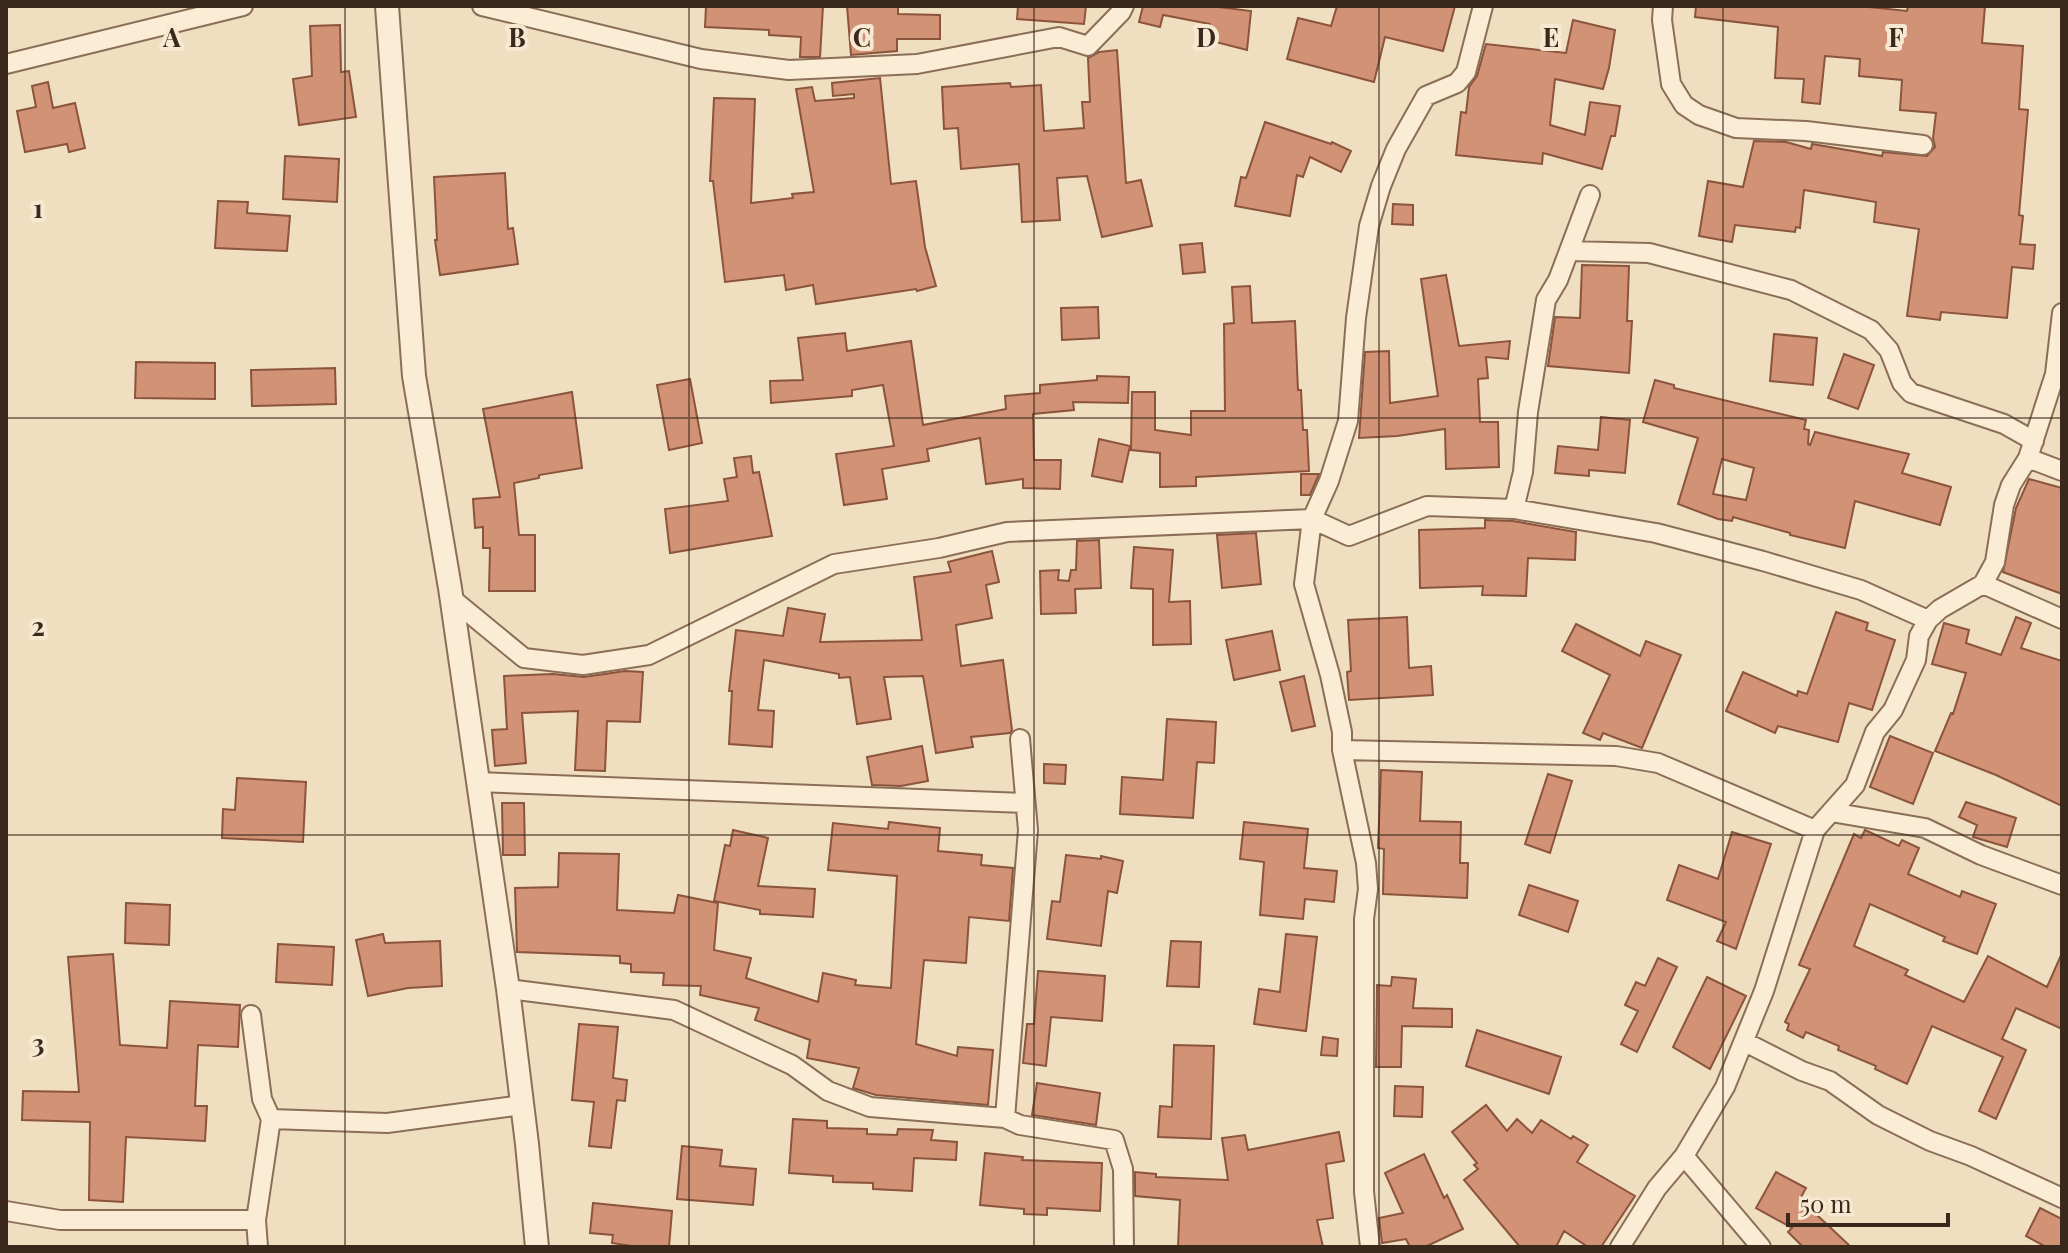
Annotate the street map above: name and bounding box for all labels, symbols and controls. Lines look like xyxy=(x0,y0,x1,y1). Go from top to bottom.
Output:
text: A xyxy=(162,19,181,54)
text: B xyxy=(508,19,526,54)
text: C xyxy=(853,19,871,54)
text: D xyxy=(1196,19,1216,54)
text: E xyxy=(1543,19,1559,54)
text: F xyxy=(1888,19,1904,54)
text: 1 xyxy=(33,190,43,225)
text: 2 xyxy=(31,608,45,643)
text: 3 xyxy=(32,1025,44,1060)
scale bar xyxy=(1788,1177,1948,1227)
text: 50 m xyxy=(1800,1187,1852,1219)

